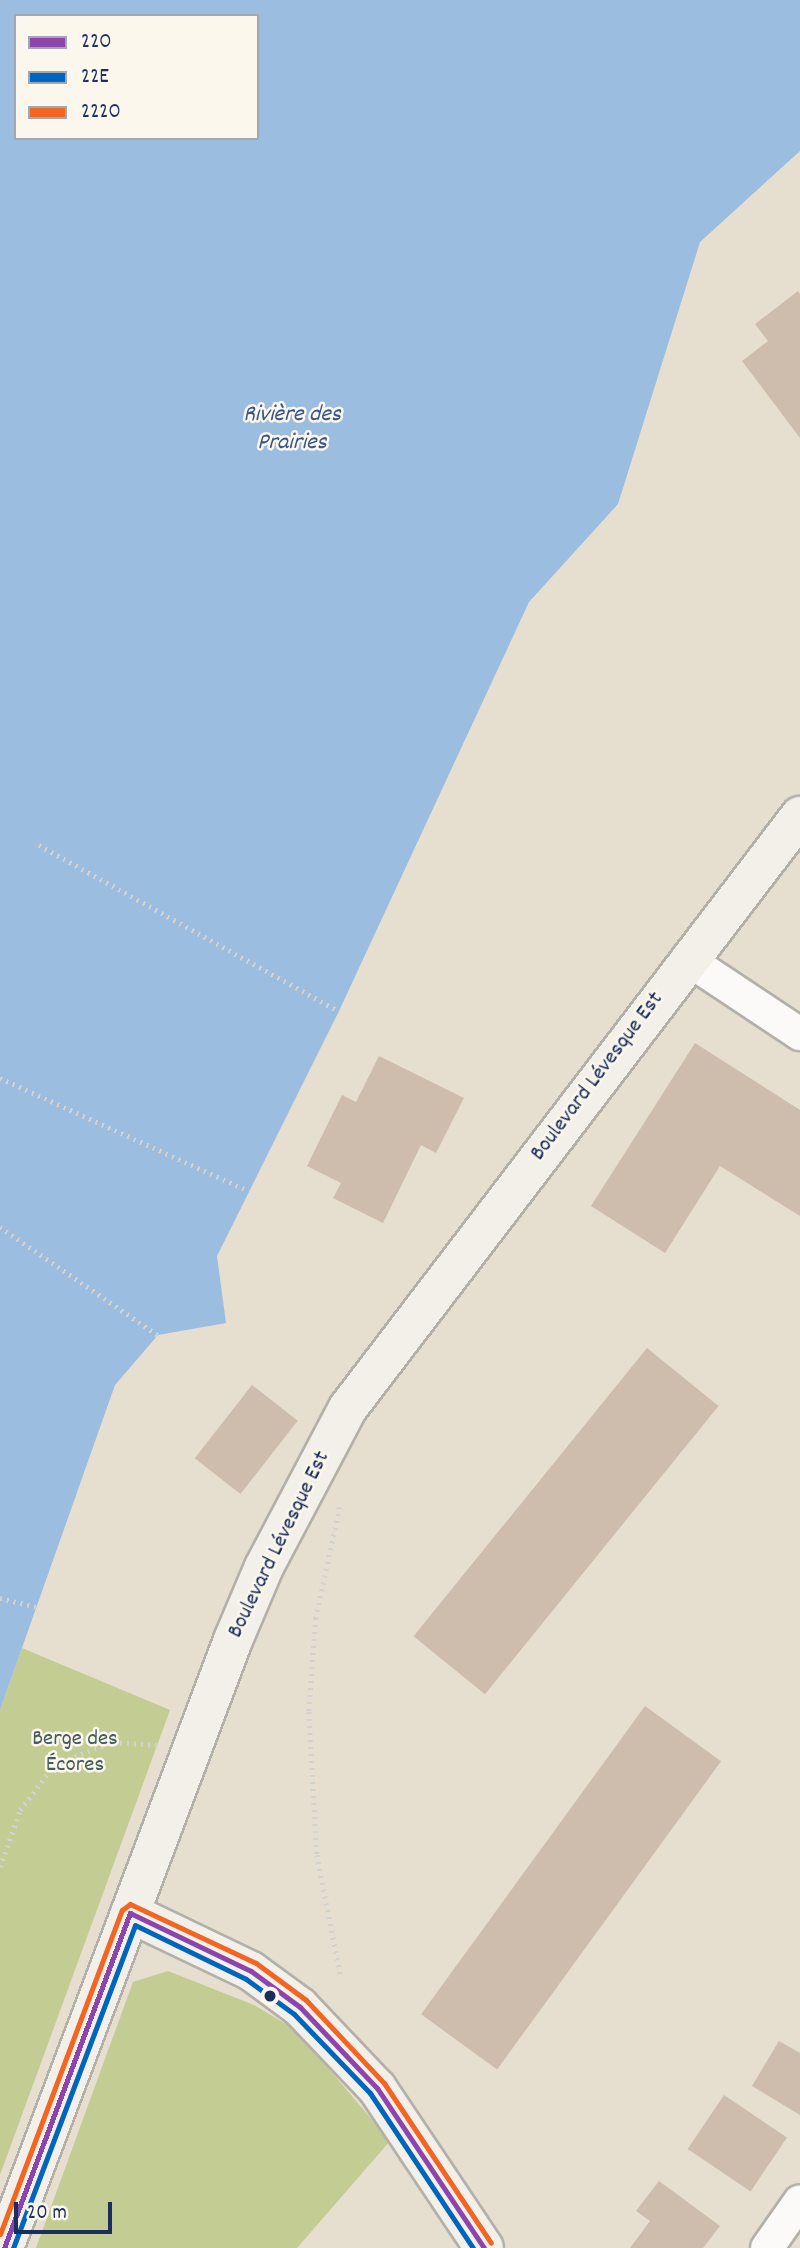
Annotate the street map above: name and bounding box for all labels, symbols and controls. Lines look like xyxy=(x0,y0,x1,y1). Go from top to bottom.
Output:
legend xyxy=(14,14,259,140)
text: 22O xyxy=(81,28,111,58)
text: 22E xyxy=(81,63,109,93)
text: 222O xyxy=(81,98,121,128)
water label: Rivière des Prairies xyxy=(243,402,341,458)
street label: Boulevard Lévesque Est xyxy=(525,987,671,1167)
street label: Boulevard Lévesque Est xyxy=(223,1447,337,1643)
park label: Berge des Écores xyxy=(32,1726,118,1780)
unlabelled marker xyxy=(263,1989,277,2003)
scale bar xyxy=(18,2188,116,2232)
text: 20 m xyxy=(27,2199,67,2229)

